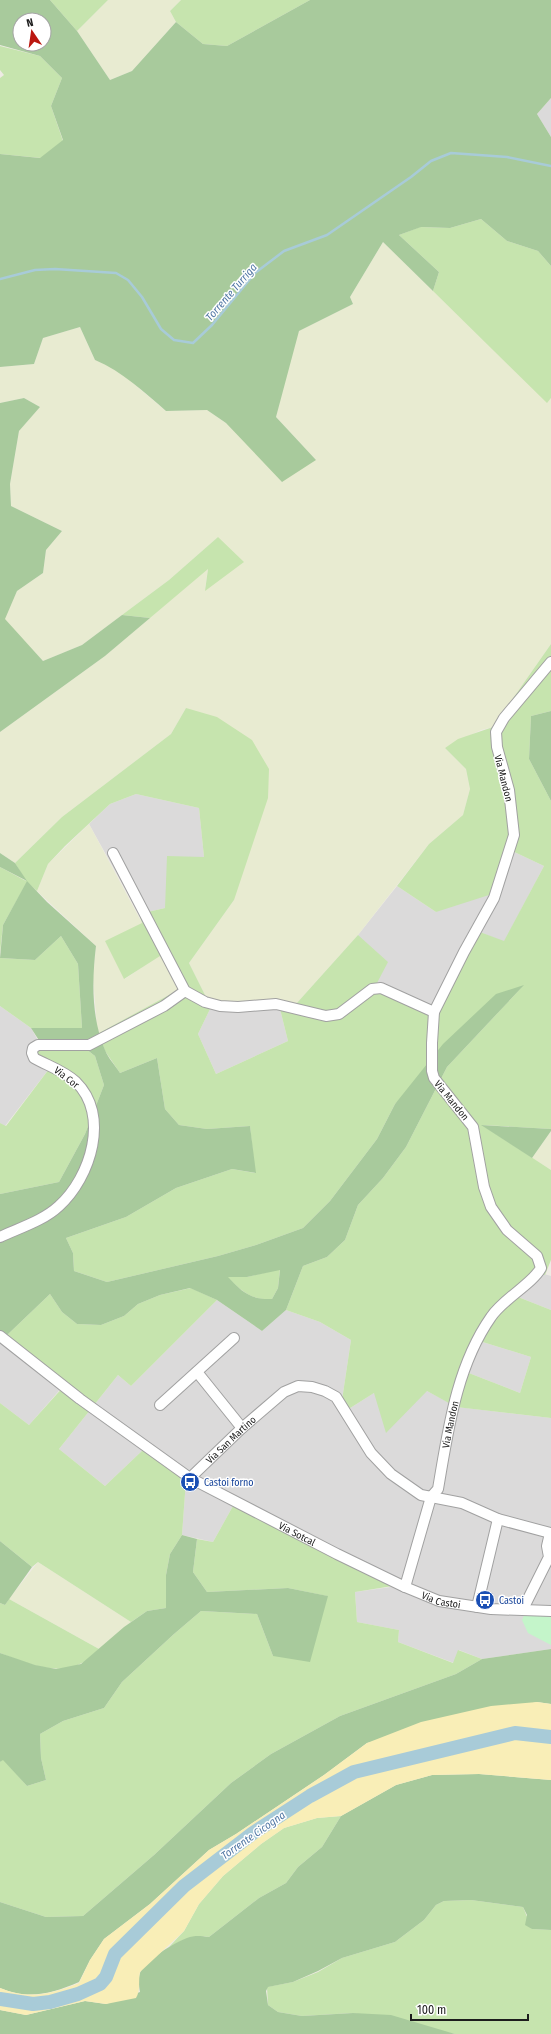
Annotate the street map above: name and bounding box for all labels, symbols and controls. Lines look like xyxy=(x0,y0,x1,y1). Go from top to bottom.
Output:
north arrow xyxy=(12,12,52,52)
text: N xyxy=(25,16,35,30)
water label: Torrente Turriga xyxy=(203,261,260,324)
street label: Via Mandon xyxy=(491,753,515,803)
street label: Via Cor xyxy=(51,1064,82,1092)
street label: Via Mandon xyxy=(431,1078,471,1123)
street label: Via Mandon xyxy=(440,1400,462,1449)
street label: Via San Martino xyxy=(204,1414,259,1467)
bus stop icon: Castoi forno xyxy=(179,1471,201,1493)
place label: Castoi forno xyxy=(204,1477,254,1489)
street label: Via Sotcal xyxy=(276,1520,318,1549)
bus stop icon: Castoi xyxy=(474,1589,496,1611)
street label: Via Castoi xyxy=(420,1590,461,1611)
place label: Castoi xyxy=(499,1595,524,1607)
water label: Torrente Cicogna xyxy=(219,1808,288,1862)
scale bar xyxy=(411,1996,528,2022)
text: 100 m xyxy=(417,2003,446,2017)

